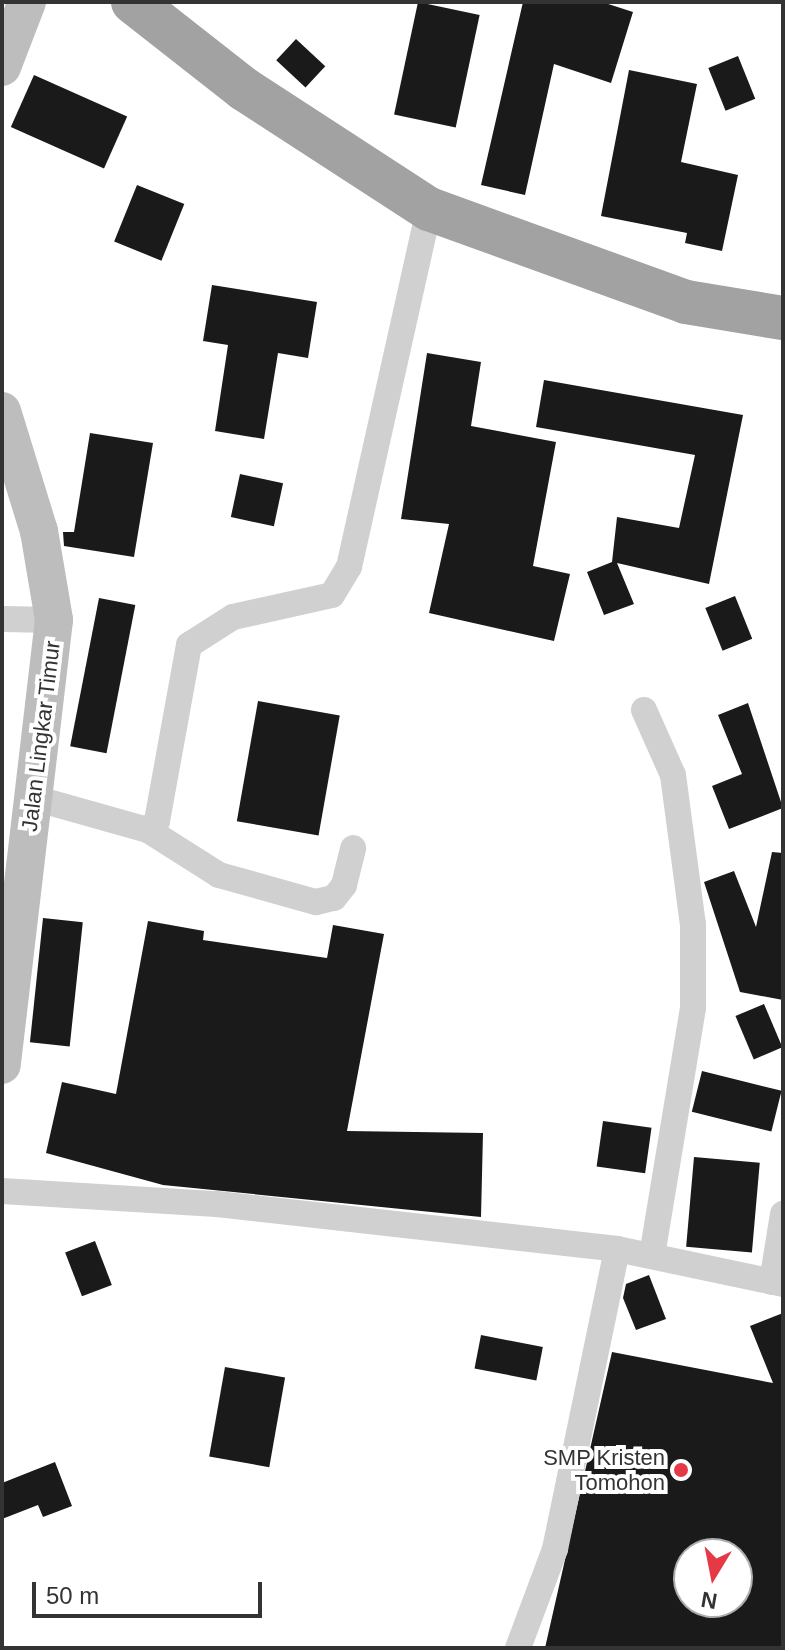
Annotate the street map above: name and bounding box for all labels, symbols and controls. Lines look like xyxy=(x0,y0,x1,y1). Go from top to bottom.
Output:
street label: Jalan Lingkar Timur xyxy=(16,639,66,833)
place label: SMP Kristen Tomohon xyxy=(543,1444,665,1496)
marker: SMP Kristen Tomohon xyxy=(672,1461,690,1479)
north arrow xyxy=(673,1538,753,1618)
scale bar xyxy=(36,1566,266,1616)
text: 50 m xyxy=(46,1582,99,1609)
text: N xyxy=(699,1586,719,1614)

